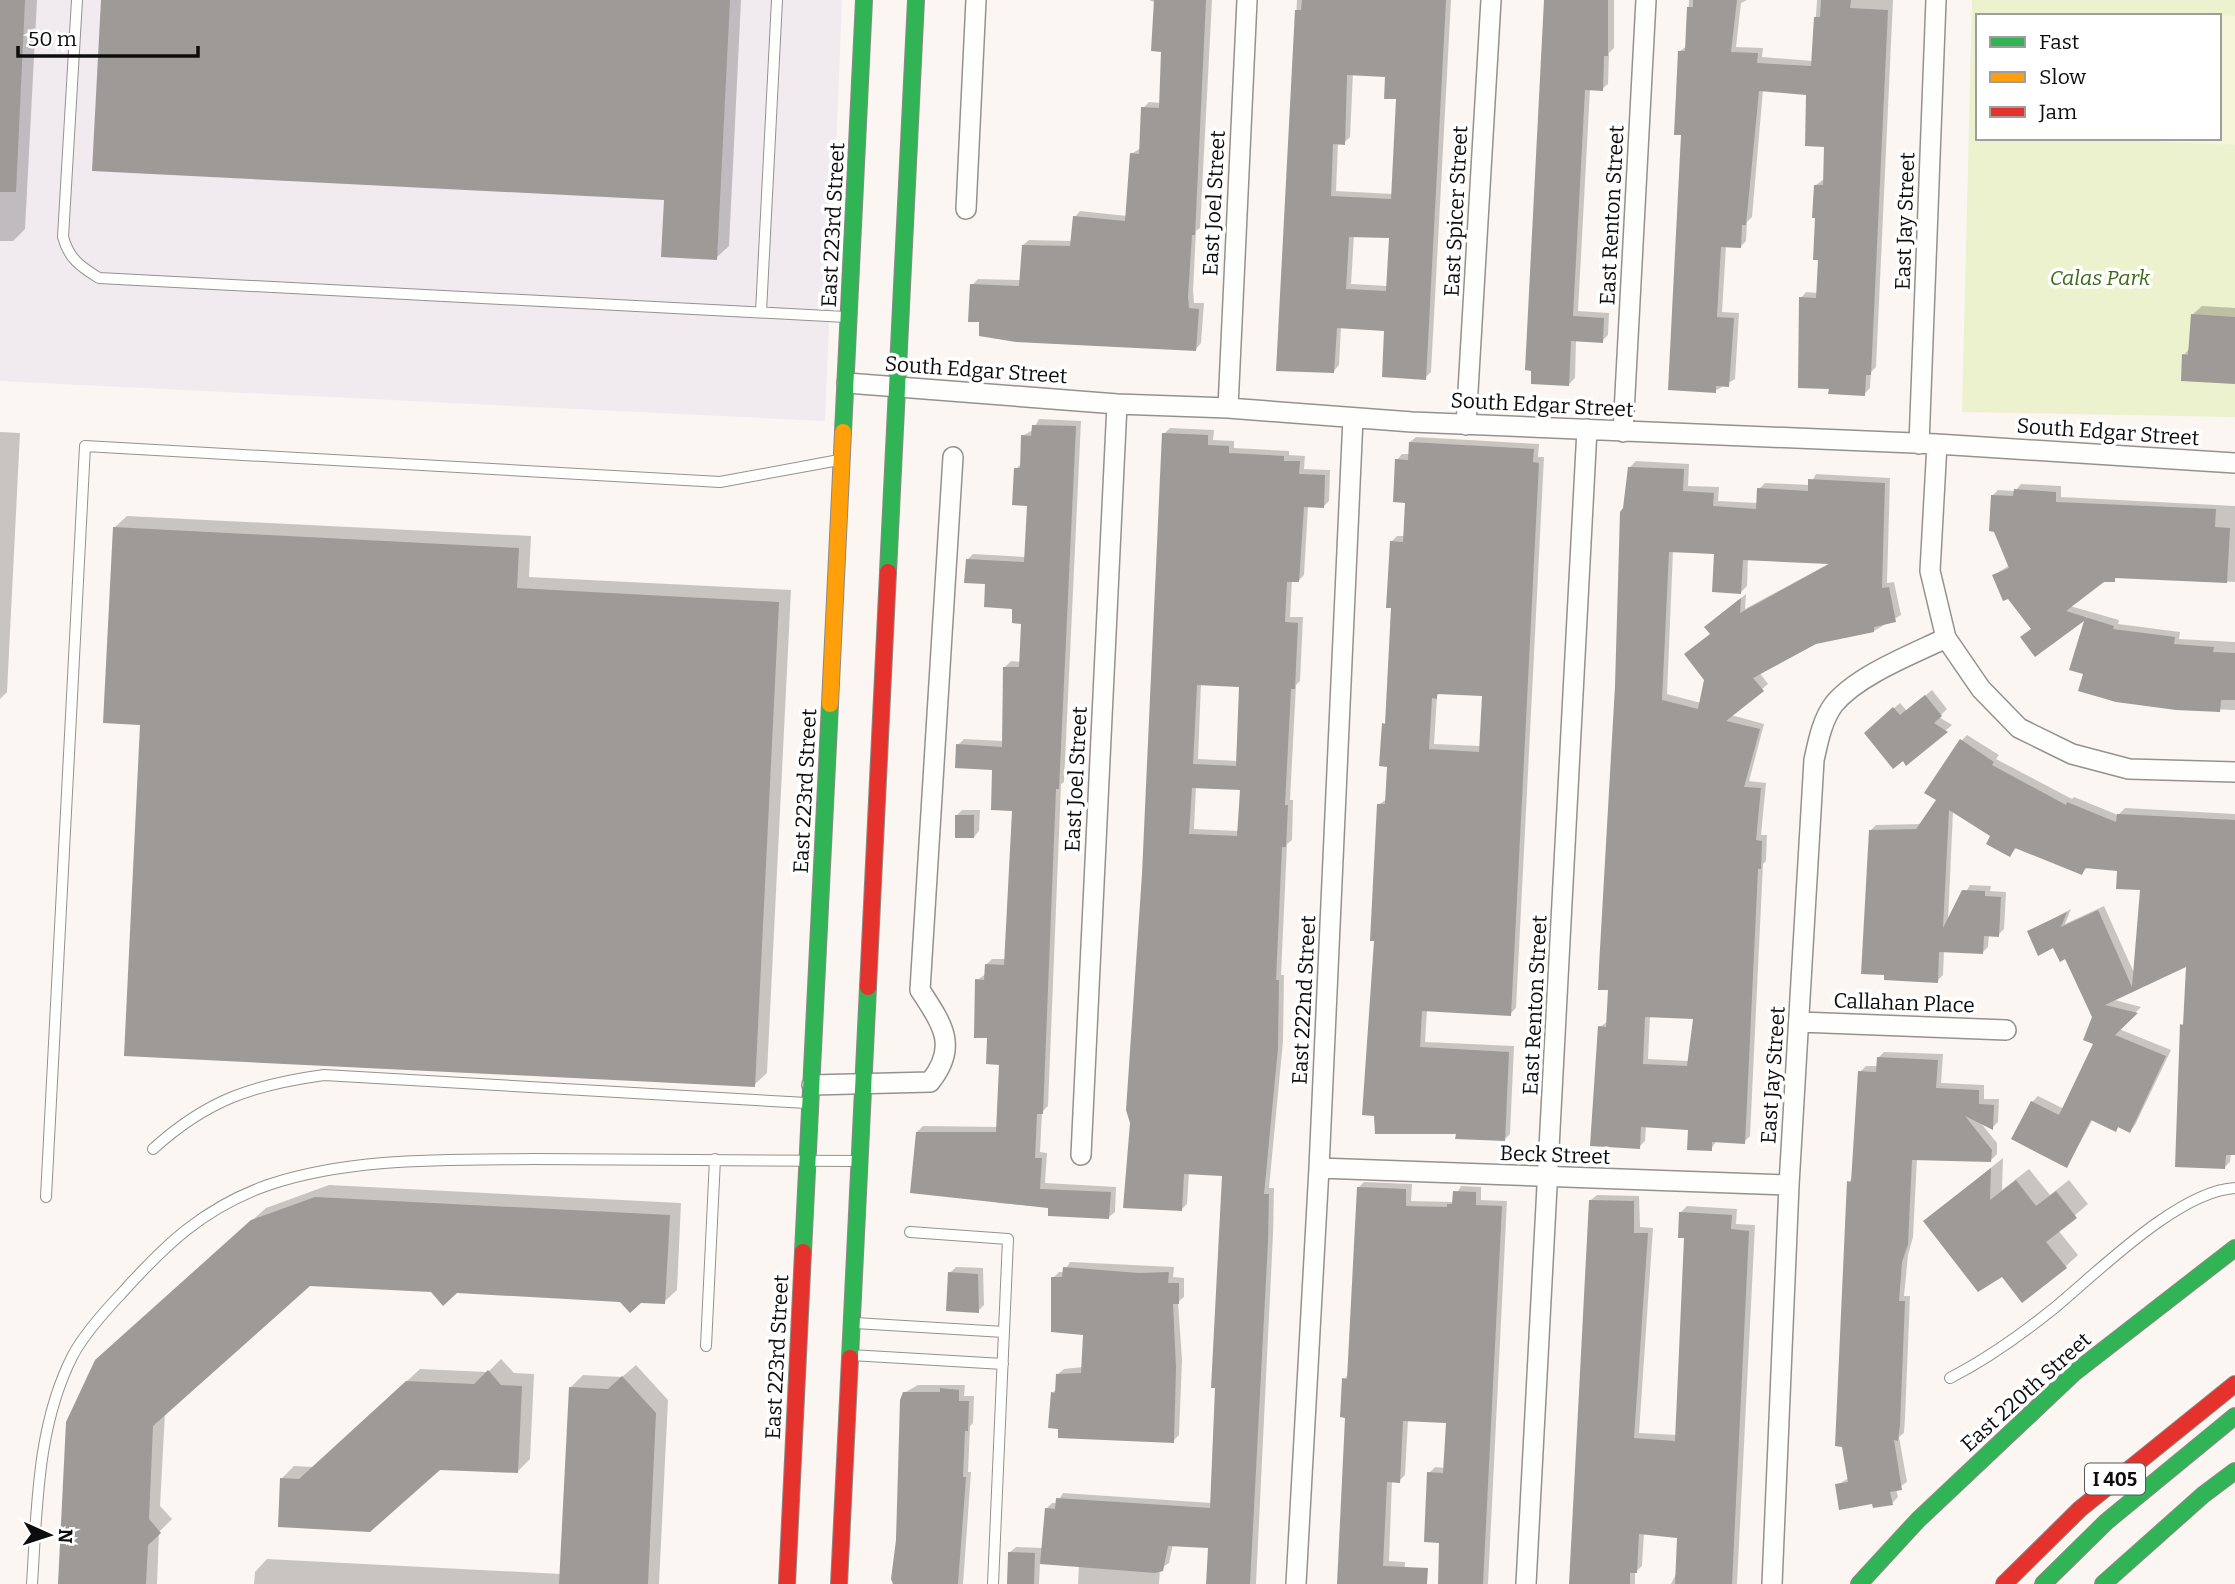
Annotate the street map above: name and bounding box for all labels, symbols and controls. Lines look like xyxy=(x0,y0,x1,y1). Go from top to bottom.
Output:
scale bar xyxy=(18,14,198,58)
legend xyxy=(1976,14,2221,140)
text: 50 m xyxy=(28,26,77,52)
text: Fast xyxy=(2039,29,2080,55)
text: Slow xyxy=(2039,64,2086,90)
text: Jam xyxy=(2038,99,2077,125)
street label: East Spicer Street xyxy=(1439,124,1473,297)
street label: East Renton Street xyxy=(1594,124,1630,306)
street label: East Joel Street xyxy=(1197,129,1231,276)
street label: East 223rd Street xyxy=(816,141,850,308)
street label: East Jay Street xyxy=(1890,151,1920,290)
park label: Calas Park xyxy=(2050,265,2151,291)
street label: South Edgar Street xyxy=(884,351,1069,389)
street label: South Edgar Street xyxy=(1450,387,1634,423)
street label: South Edgar Street xyxy=(2016,413,2201,451)
street label: East Joel Street xyxy=(1059,705,1093,852)
street label: East 223rd Street xyxy=(788,707,822,874)
street label: East 222nd Street xyxy=(1287,914,1321,1085)
street label: East Renton Street xyxy=(1517,914,1553,1096)
street label: Callahan Place xyxy=(1833,988,1975,1018)
street label: East Jay Street xyxy=(1755,1005,1791,1145)
street label: Beck Street xyxy=(1499,1140,1611,1170)
street label: East 223rd Street xyxy=(760,1273,794,1440)
street label: East 220th Street xyxy=(1956,1326,2097,1457)
road number: I 405 xyxy=(2085,1464,2145,1494)
north arrow xyxy=(14,1500,84,1570)
text: N xyxy=(54,1528,77,1544)

